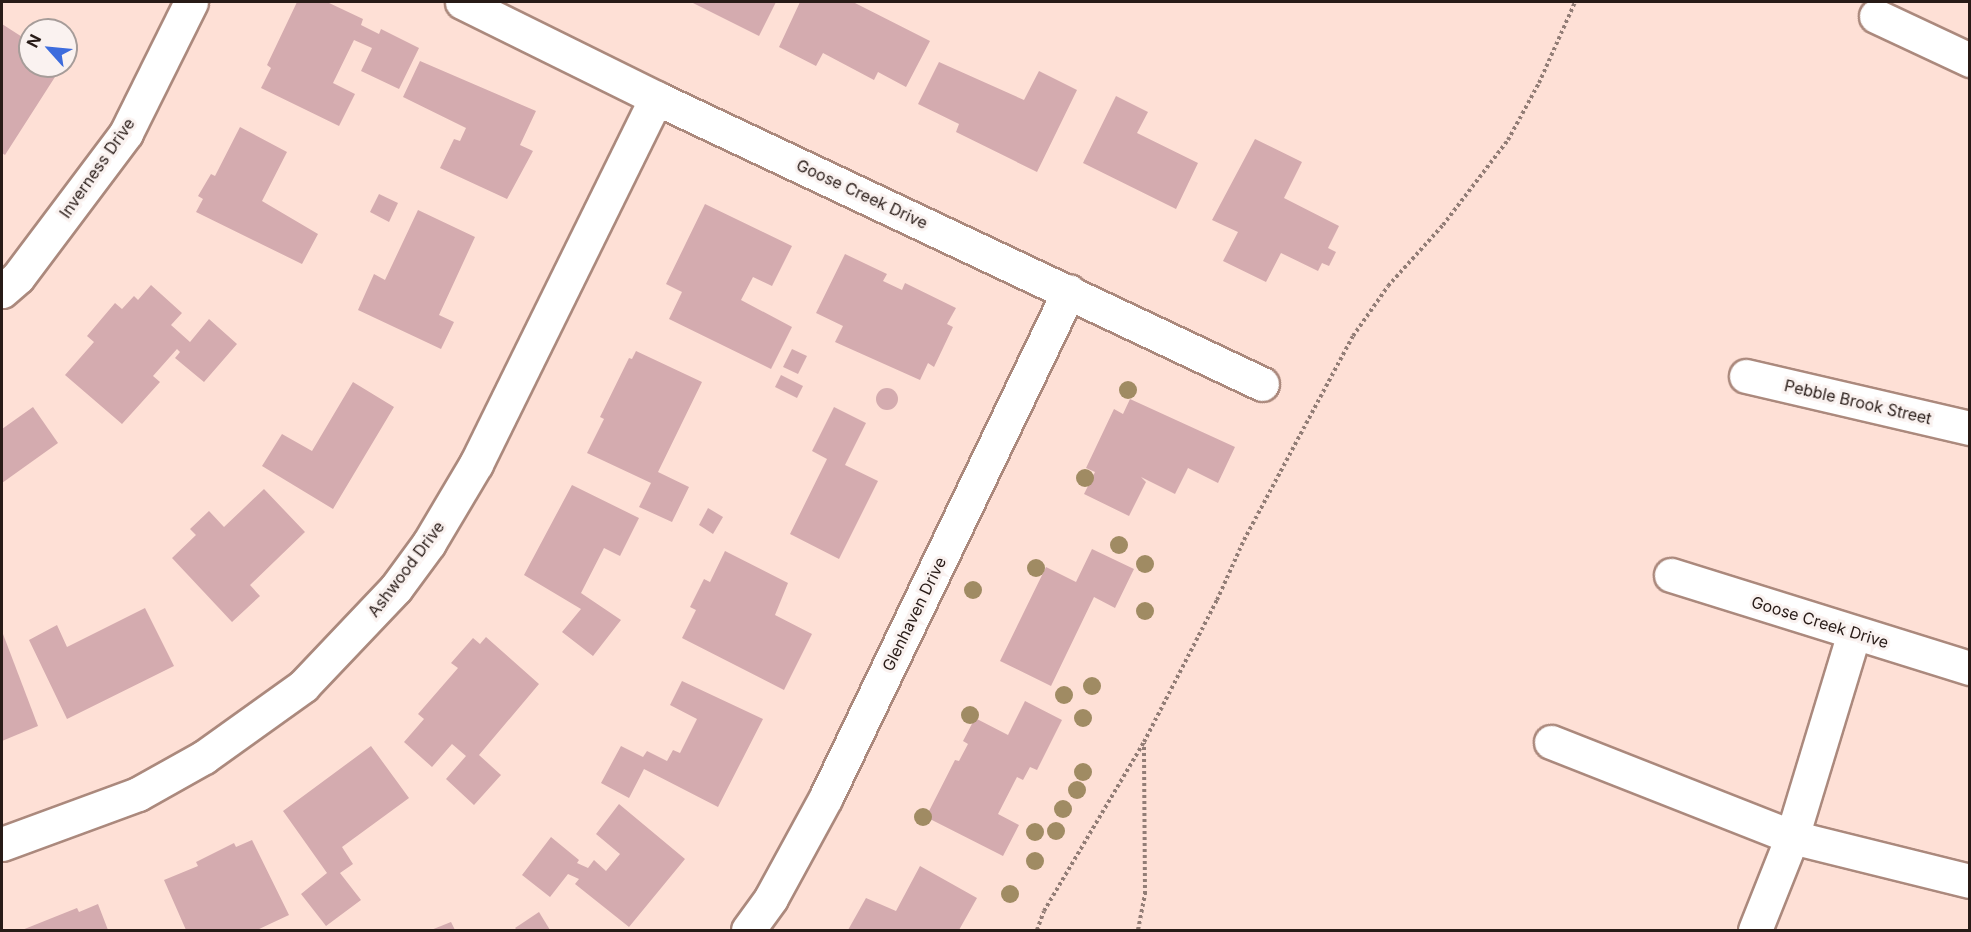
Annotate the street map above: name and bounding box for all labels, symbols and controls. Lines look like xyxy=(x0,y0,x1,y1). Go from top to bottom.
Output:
north arrow xyxy=(18,18,78,78)
text: N xyxy=(22,31,45,51)
street label: Inverness Drive xyxy=(55,114,139,222)
street label: Goose Creek Drive xyxy=(793,155,931,233)
street label: Pebble Brook Street xyxy=(1782,376,1934,428)
street label: Ashwood Drive xyxy=(364,517,448,621)
street label: Glenhaven Drive xyxy=(878,554,950,674)
street label: Goose Creek Drive xyxy=(1749,592,1891,652)

